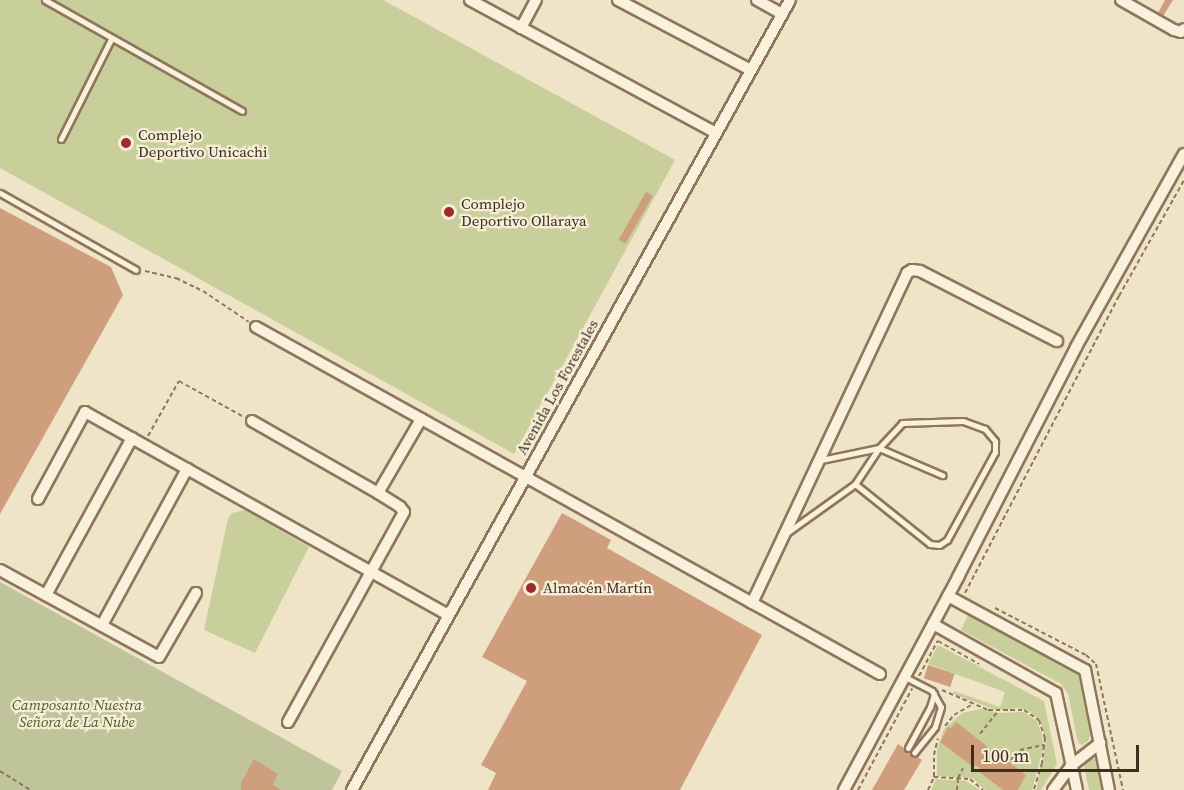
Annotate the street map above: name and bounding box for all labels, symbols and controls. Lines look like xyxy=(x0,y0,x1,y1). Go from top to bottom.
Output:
place label: Complejo Deportivo Unicachi xyxy=(138,125,267,160)
marker: Complejo Deportivo Unicachi xyxy=(119,136,133,150)
place label: Complejo Deportivo Ollaraya xyxy=(461,194,587,229)
marker: Complejo Deportivo Ollaraya xyxy=(442,205,456,219)
street label: Avenida Los Forestales xyxy=(512,316,602,458)
place label: Almacén Martín xyxy=(543,579,652,597)
marker: Almacén Martín xyxy=(524,581,538,595)
park label: Camposanto Nuestra Señora de La Nube xyxy=(12,695,142,730)
scale bar xyxy=(974,733,1142,771)
text: 100 m xyxy=(982,743,1029,768)

